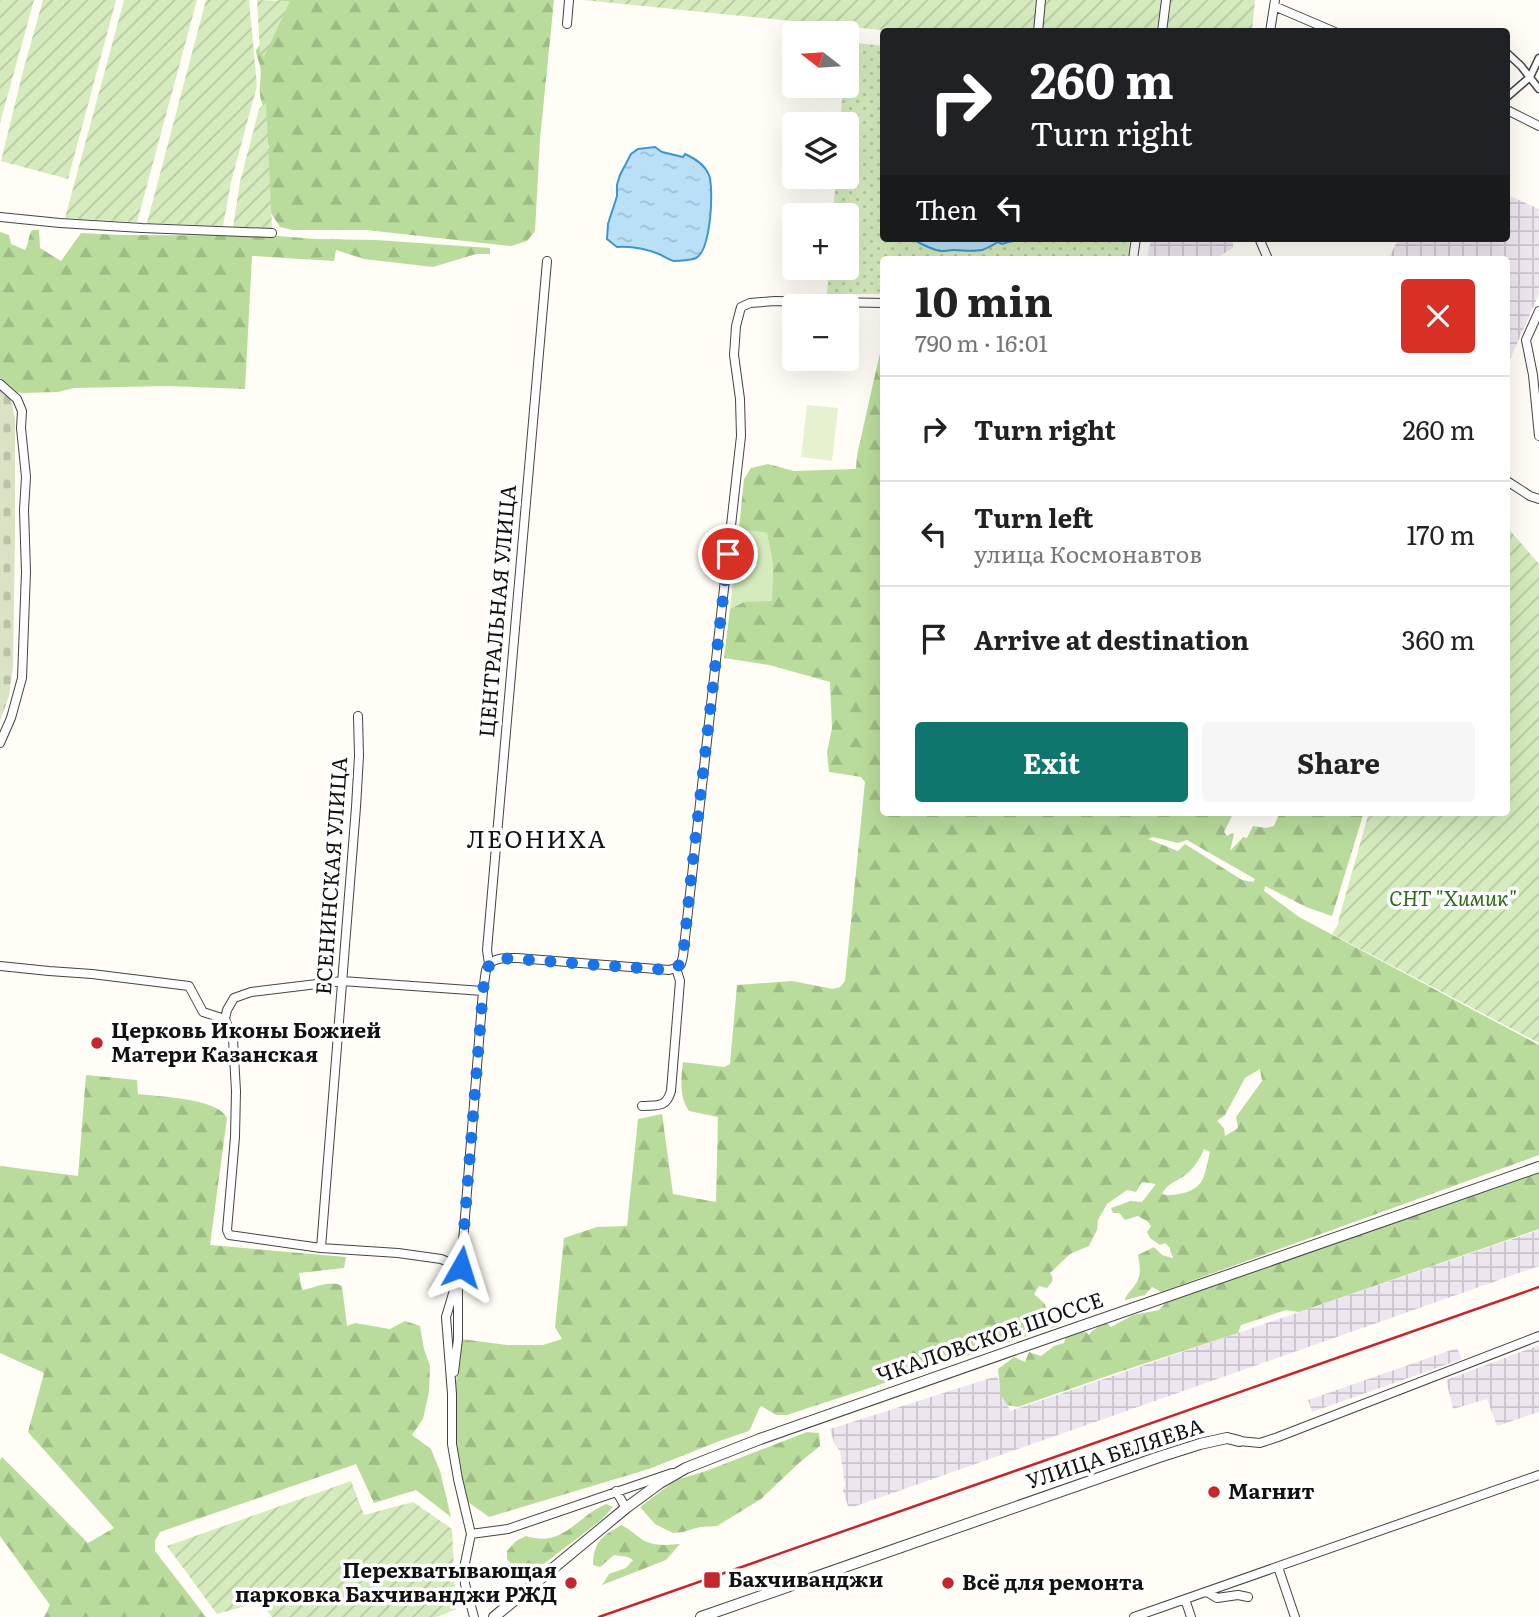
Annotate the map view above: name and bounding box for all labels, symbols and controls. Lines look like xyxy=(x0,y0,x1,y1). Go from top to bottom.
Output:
north arrow xyxy=(782,21,859,98)
map controls xyxy=(782,21,859,371)
text: 260 m xyxy=(1030,41,1174,114)
icon: right xyxy=(915,56,1006,147)
text: Turn right xyxy=(1030,108,1192,156)
button: layers xyxy=(782,112,859,189)
text: Then xyxy=(915,189,977,228)
icon: left xyxy=(991,189,1029,227)
button: + xyxy=(782,203,859,280)
text: 10 min xyxy=(915,268,1053,330)
button: close xyxy=(1401,279,1475,353)
button: − xyxy=(782,294,859,371)
text: 790 m · 16:01 xyxy=(915,325,1048,359)
text: Turn right xyxy=(974,409,1116,448)
text: 260 m xyxy=(1402,409,1475,448)
icon: right xyxy=(915,410,953,448)
street label: ЦЕНТРАЛЬНАЯ УЛИЦА xyxy=(469,483,522,738)
text: Turn left xyxy=(974,497,1093,536)
text: 170 m xyxy=(1407,514,1475,553)
icon: left xyxy=(915,515,953,553)
pin xyxy=(698,524,758,584)
icon: arrive xyxy=(709,535,747,573)
text: улица Космонавтов xyxy=(974,536,1202,570)
text: Arrive at destination xyxy=(974,619,1249,658)
text: 360 m xyxy=(1401,619,1475,658)
icon: arrive xyxy=(915,620,953,658)
button: Exit xyxy=(915,722,1188,802)
button: Share xyxy=(1202,722,1475,802)
street label: ЕСЕНИНСКАЯ УЛИЦА xyxy=(306,755,353,996)
district label: ЛЕОНИХА xyxy=(467,820,607,855)
park label: СНТ "Химик" xyxy=(1389,881,1517,912)
place label: Церковь Иконы Божией Матери Казанская xyxy=(111,1013,381,1068)
marker: Церковь Иконы Божией Матери Казанская xyxy=(89,1035,105,1051)
position arrow xyxy=(424,1230,498,1304)
street label: ЧКАЛОВСКОЕ ШОССЕ xyxy=(872,1282,1107,1389)
street label: УЛИЦА БЕЛЯЕВА xyxy=(1022,1408,1207,1495)
place label: Магнит xyxy=(1228,1474,1314,1505)
marker: Магнит xyxy=(1206,1484,1222,1500)
place label: Перехватывающая парковка Бахчиванджи РЖД xyxy=(235,1553,557,1608)
place label: Бахчиванджи xyxy=(728,1562,883,1593)
place label: Всё для ремонта xyxy=(962,1565,1145,1596)
marker: Бахчиванджи xyxy=(702,1570,722,1590)
marker: Перехватывающая парковка Бахчиванджи РЖД xyxy=(563,1575,579,1591)
marker: Всё для ремонта xyxy=(940,1575,956,1591)

